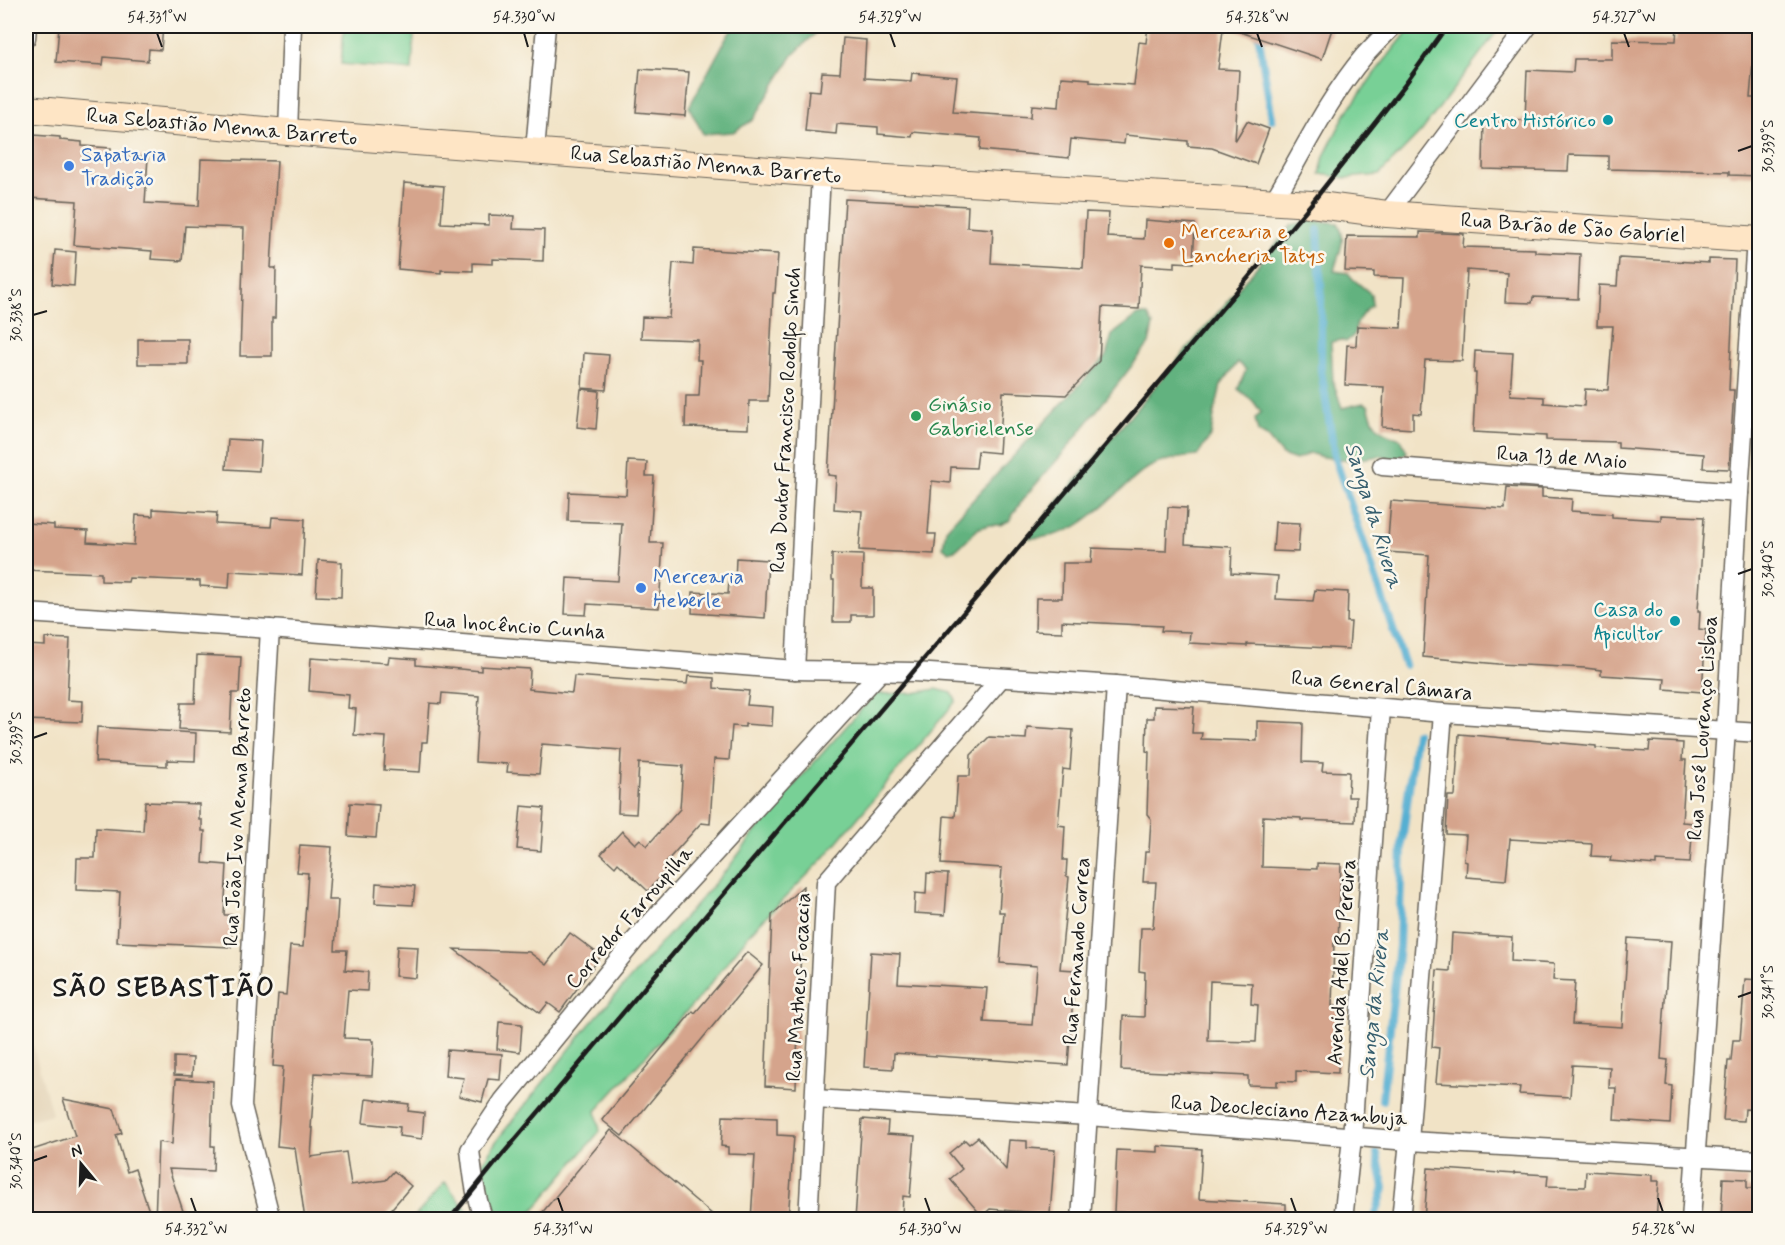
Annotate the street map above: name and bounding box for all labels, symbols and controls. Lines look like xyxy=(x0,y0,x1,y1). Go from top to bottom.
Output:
text: 54.331°W xyxy=(127,8,187,28)
text: 54.330°W xyxy=(493,8,555,28)
text: 54.329°W xyxy=(859,8,921,28)
text: 54.328°W xyxy=(1225,8,1289,28)
text: 54.327°W xyxy=(1592,8,1656,28)
street label: Rua Sebastião Menna Barreto xyxy=(85,101,358,153)
place label: Centro Histórico xyxy=(1454,107,1596,135)
marker: Centro Histórico xyxy=(1601,113,1615,127)
text: 30.339°S xyxy=(1759,119,1779,173)
street label: Rua Sebastião Menna Barreto xyxy=(569,139,842,191)
place label: Sapataria Tradição xyxy=(81,141,167,193)
marker: Sapataria Tradição xyxy=(62,159,76,173)
street label: Rua Barão de São Gabriel xyxy=(1460,206,1686,250)
place label: Mercearia e Lancheria Tatys xyxy=(1181,218,1325,270)
marker: Mercearia e Lancheria Tatys xyxy=(1162,236,1176,250)
street label: Rua Doutor Francisco Rodolfo Sinch xyxy=(764,266,810,574)
text: 30.338°S xyxy=(7,288,27,342)
place label: Ginásio Gabrielense xyxy=(928,391,1034,443)
marker: Ginásio Gabrielense xyxy=(909,409,923,423)
water label: Sanga da Rivera xyxy=(1336,439,1409,593)
street label: Rua 13 de Maio xyxy=(1496,439,1628,477)
text: 30.340°S xyxy=(1759,540,1779,598)
place label: Mercearia Heberle xyxy=(653,563,744,615)
marker: Mercearia Heberle xyxy=(634,581,648,595)
place label: Casa do Apicultor xyxy=(1593,596,1663,649)
street label: Rua Inocêncio Cunha xyxy=(423,606,607,646)
marker: Casa do Apicultor xyxy=(1668,614,1682,628)
street label: Rua José Lourenço Lisboa xyxy=(1681,615,1725,842)
street label: Rua General Câmara xyxy=(1290,664,1474,708)
street label: Rua João Ivo Menna Barreto xyxy=(217,687,259,947)
text: 30.339°S xyxy=(7,711,27,765)
street label: Corredor Farroupilha xyxy=(559,839,700,996)
street label: Rua Fernando Correa xyxy=(1056,856,1098,1046)
street label: Avenida Adel B. Pereira xyxy=(1321,858,1363,1066)
street label: Rua Matheus Focaccia xyxy=(780,892,818,1082)
water label: Sanga da Rivera xyxy=(1353,927,1399,1081)
text: 30.341°S xyxy=(1759,965,1779,1019)
district label: SÃO SEBASTIÃO xyxy=(52,971,276,1006)
street label: Rua Deocleciano Azambuja xyxy=(1170,1089,1409,1133)
text: 30.340°S xyxy=(7,1132,27,1190)
north arrow xyxy=(51,1134,111,1194)
text: N xyxy=(68,1140,85,1163)
text: 54.332°W xyxy=(165,1220,227,1240)
text: 54.331°W xyxy=(533,1220,593,1240)
text: 54.330°W xyxy=(899,1220,961,1240)
text: 54.329°W xyxy=(1265,1220,1327,1240)
text: 54.328°W xyxy=(1631,1220,1695,1240)

